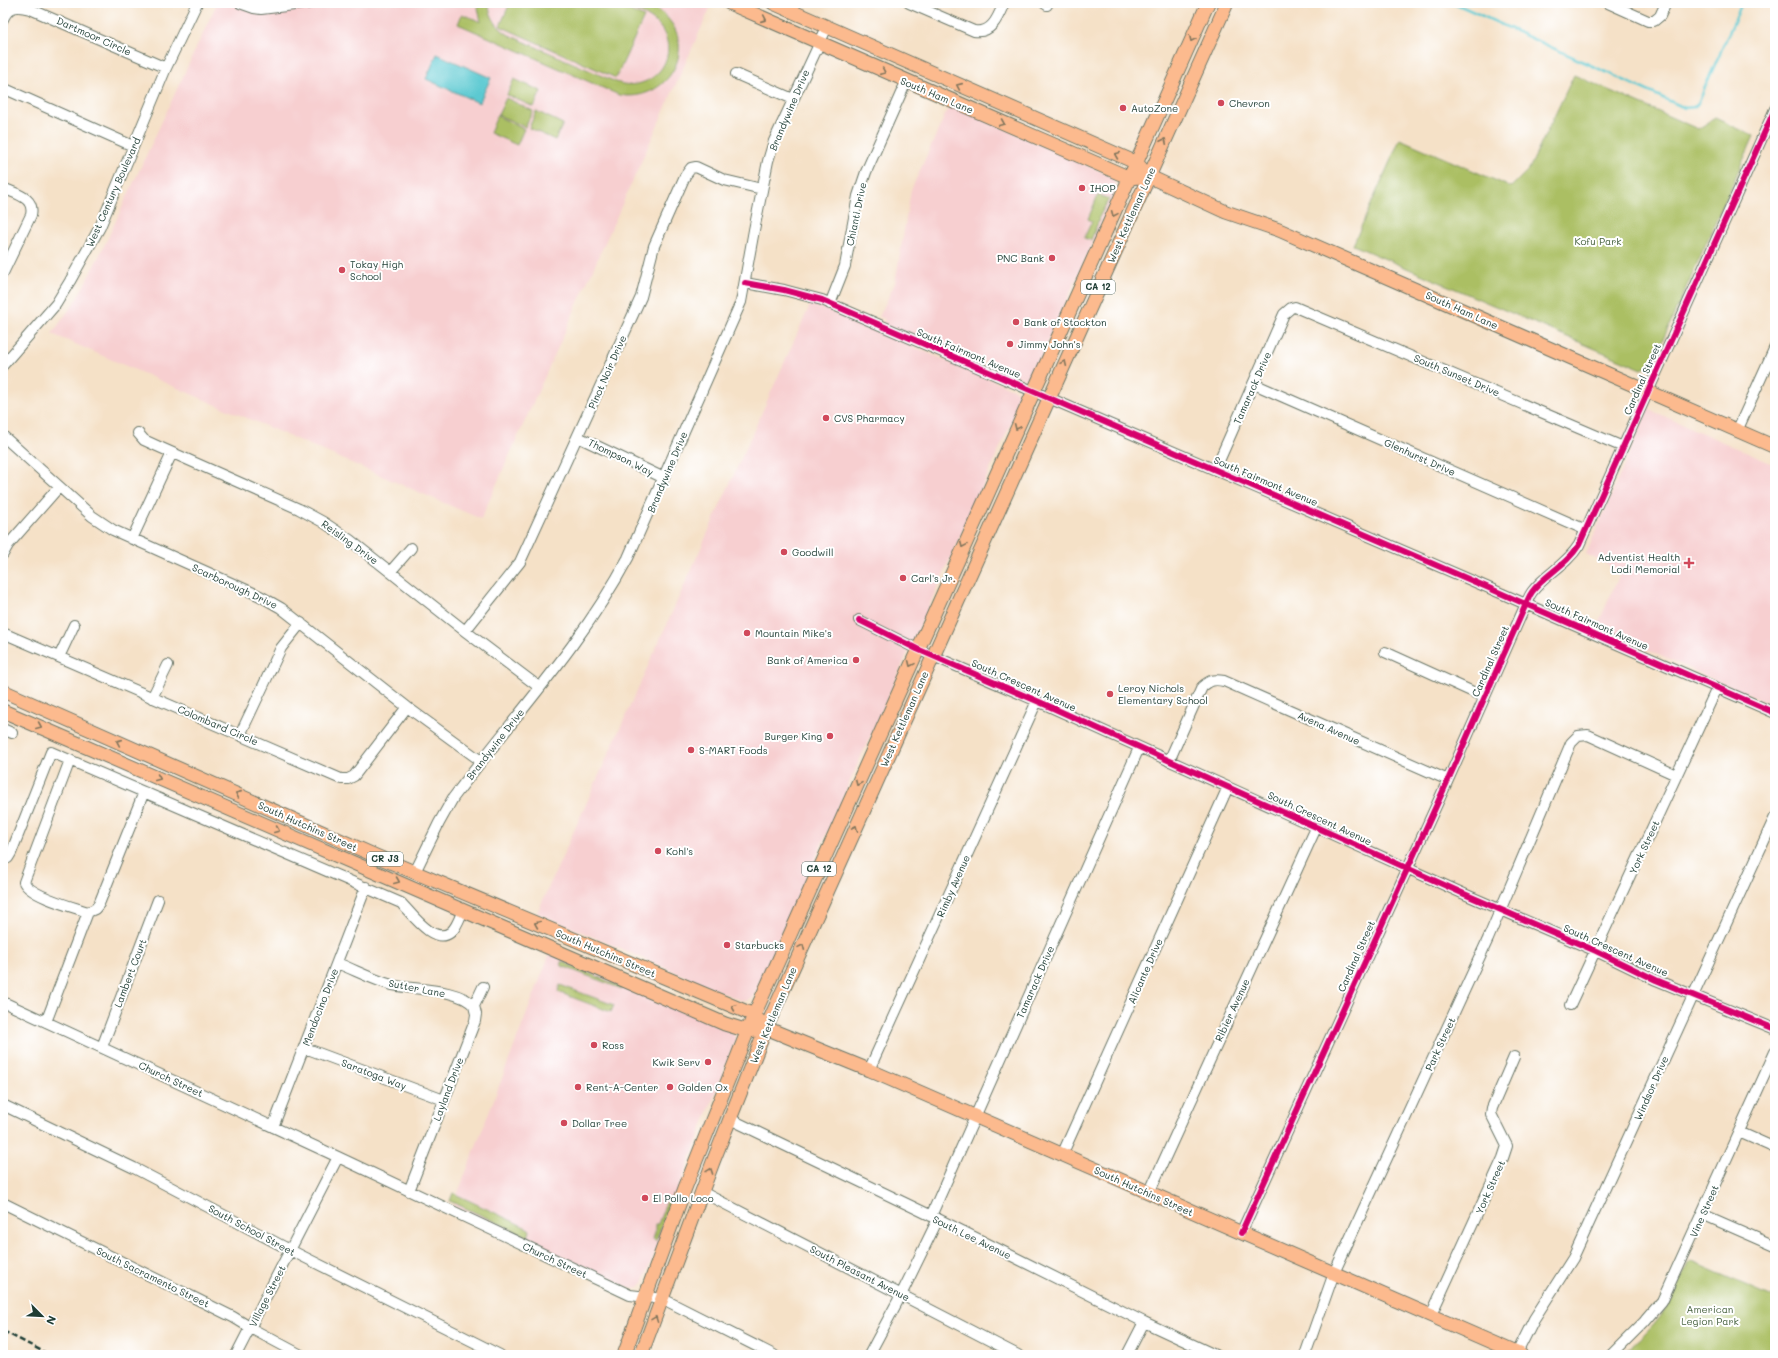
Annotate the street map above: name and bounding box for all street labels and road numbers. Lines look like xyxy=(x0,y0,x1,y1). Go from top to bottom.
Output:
street label: Dartmoor Circle xyxy=(54,13,134,59)
street label: Brandywine Drive xyxy=(766,67,812,153)
street label: South Ham Lane xyxy=(898,73,976,117)
street label: West Century Boulevard xyxy=(82,135,144,249)
street label: West Kettleman Lane xyxy=(1104,165,1158,265)
street label: Chianti Drive xyxy=(842,181,870,247)
road number: CA 12 xyxy=(1081,280,1115,294)
street label: South Ham Lane xyxy=(1424,288,1500,332)
street label: South Fairmont Avenue xyxy=(915,325,1023,381)
street label: Pinot Noir Drive xyxy=(584,333,630,411)
street label: Cardinal Street xyxy=(1620,341,1664,417)
street label: Tamarack Drive xyxy=(1230,349,1274,427)
street label: South Sunset Drive xyxy=(1412,351,1502,399)
street label: Brandywine Drive xyxy=(644,429,690,515)
street label: Thompson Way xyxy=(586,435,656,479)
street label: Glenhurst Drive xyxy=(1382,435,1458,479)
street label: South Fairmont Avenue xyxy=(1212,453,1320,509)
street label: Reisling Drive xyxy=(319,517,381,567)
street label: Scarborough Drive xyxy=(190,560,280,612)
street label: South Fairmont Avenue xyxy=(1543,595,1651,653)
street label: Cardinal Street xyxy=(1468,623,1512,699)
street label: South Crescent Avenue xyxy=(969,656,1079,714)
street label: West Kettleman Lane xyxy=(877,669,931,769)
street label: Colombard Circle xyxy=(175,702,261,748)
street label: Brandywine Drive xyxy=(463,706,527,782)
street label: Avena Avenue xyxy=(1296,708,1362,748)
street label: South Crescent Avenue xyxy=(1266,788,1374,848)
street label: South Hutchins Street xyxy=(256,798,360,854)
street label: York Street xyxy=(1625,818,1663,876)
road number: CR J3 xyxy=(367,852,403,866)
street label: Rimby Avenue xyxy=(933,853,973,919)
road number: CA 12 xyxy=(802,862,836,876)
street label: Cardinal Street xyxy=(1334,918,1378,994)
street label: South Crescent Avenue xyxy=(1561,921,1671,979)
street label: South Hutchins Street xyxy=(554,926,658,980)
street label: Alicante Drive xyxy=(1124,936,1166,1006)
street label: Lambert Court xyxy=(110,937,150,1009)
street label: Tamarack Drive xyxy=(1013,943,1057,1021)
street label: West Kettleman Lane xyxy=(746,965,800,1065)
street label: Mendocino Drive xyxy=(299,966,341,1048)
street label: Sutter Lane xyxy=(387,976,447,1000)
street label: Ribier Avenue xyxy=(1211,976,1253,1044)
street label: Park Street xyxy=(1421,1015,1459,1073)
street label: Windsor Drive xyxy=(1631,1054,1671,1122)
street label: Saratoga Way xyxy=(339,1055,409,1093)
street label: Layland Drive xyxy=(429,1055,467,1123)
street label: Church Street xyxy=(136,1058,206,1100)
street label: York Street xyxy=(1472,1158,1508,1216)
street label: South Hutchins Street xyxy=(1092,1163,1196,1219)
street label: Vine Street xyxy=(1686,1182,1722,1240)
street label: South School Street xyxy=(206,1201,298,1259)
street label: South Lee Avenue xyxy=(930,1212,1014,1262)
street label: Church Street xyxy=(520,1239,590,1281)
street label: South Pleasant Avenue xyxy=(808,1242,912,1304)
street label: South Sacramento Street xyxy=(94,1243,212,1311)
street label: Village Street xyxy=(245,1263,289,1329)

